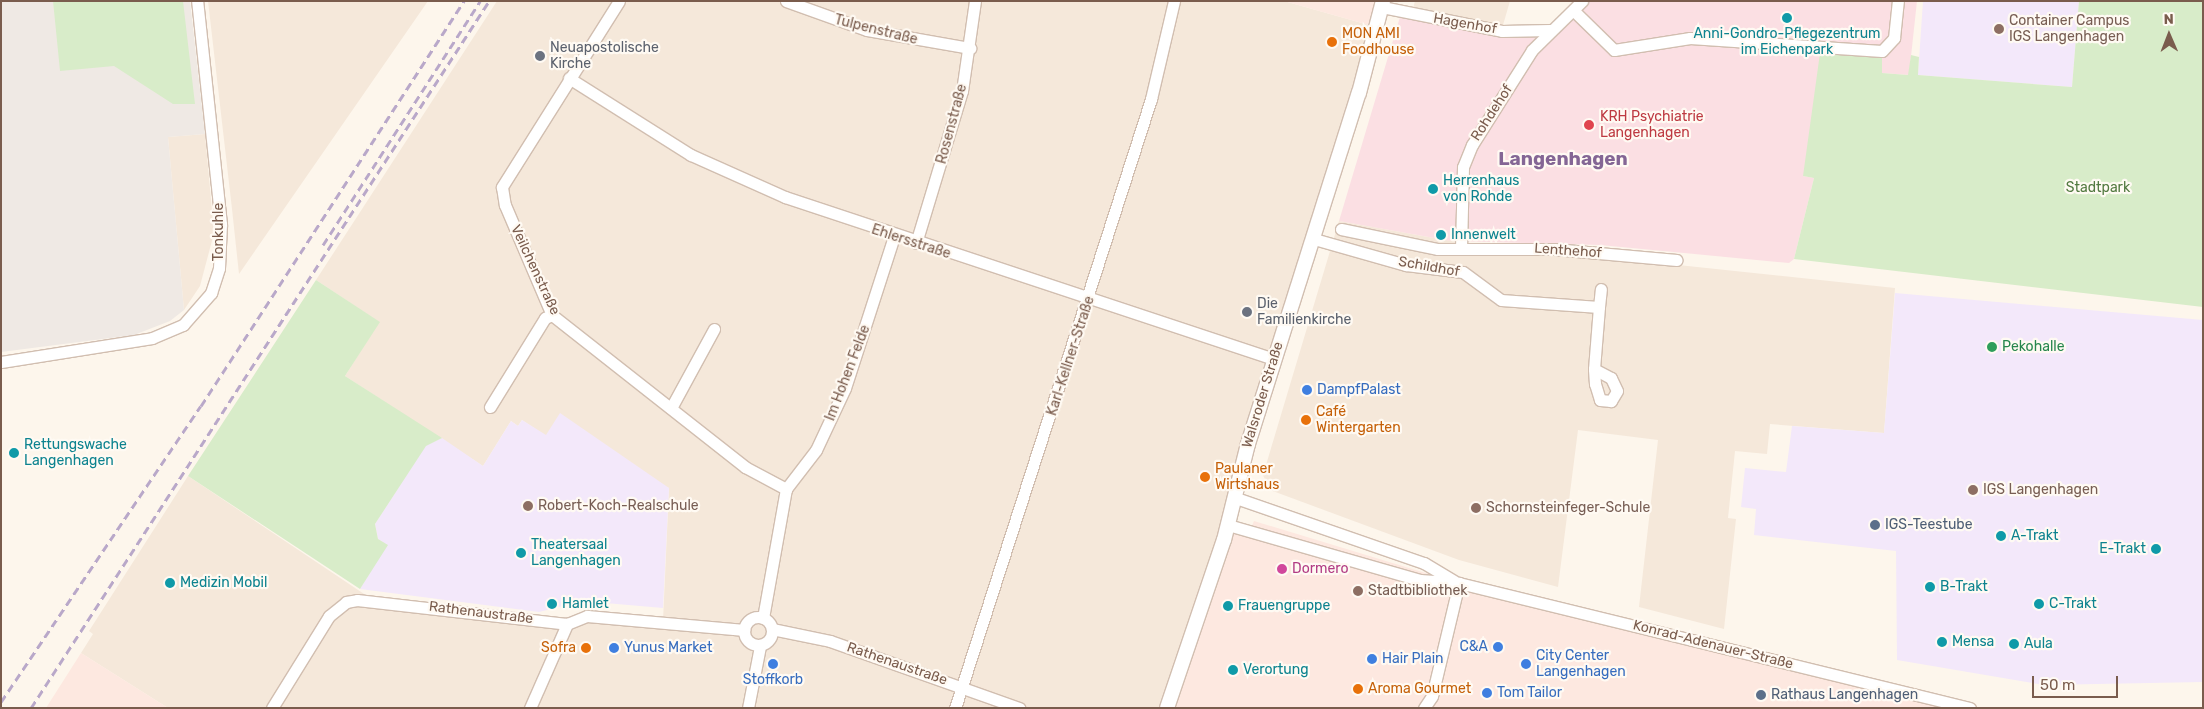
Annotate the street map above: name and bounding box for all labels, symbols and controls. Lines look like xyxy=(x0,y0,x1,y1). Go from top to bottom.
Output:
street label: Hagenhof xyxy=(1432,10,1498,38)
north arrow xyxy=(2144,10,2194,60)
text: N xyxy=(2164,11,2174,28)
street label: Tulpenstraße xyxy=(833,12,919,48)
marker: Anni-Gondro-Pflegezentrum im Eichenpark xyxy=(1781,12,1793,24)
place label: Container Campus IGS Langenhagen xyxy=(2009,13,2130,46)
marker: Container Campus IGS Langenhagen xyxy=(1993,23,2005,35)
place label: MON AMI Foodhouse xyxy=(1342,26,1414,58)
place label: Anni-Gondro-Pflegezentrum im Eichenpark xyxy=(1693,26,1881,58)
marker: MON AMI Foodhouse xyxy=(1326,36,1338,48)
place label: Neuapostolische Kirche xyxy=(550,40,659,72)
marker: Neuapostolische Kirche xyxy=(534,50,546,62)
street label: Rosenstraße xyxy=(933,82,971,166)
street label: Rohdehof xyxy=(1468,82,1516,144)
place label: KRH Psychiatrie Langenhagen xyxy=(1600,109,1704,142)
marker: KRH Psychiatrie Langenhagen xyxy=(1582,118,1596,132)
district label: Langenhagen xyxy=(1498,148,1628,170)
place label: Herrenhaus von Rohde xyxy=(1443,173,1519,206)
park label: Stadtpark xyxy=(2066,180,2130,196)
marker: Herrenhaus von Rohde xyxy=(1427,183,1439,195)
street label: Tonkuhle xyxy=(211,203,227,261)
street label: Ehlersstraße xyxy=(869,221,953,263)
street label: Veilchenstraße xyxy=(507,222,563,318)
place label: Innenwelt xyxy=(1451,227,1516,243)
marker: Innenwelt xyxy=(1435,229,1447,241)
street label: Lenthehof xyxy=(1534,240,1602,262)
street label: Schildhof xyxy=(1397,253,1461,281)
street label: Karl-Kellner-Straße xyxy=(1044,294,1098,418)
place label: Die Familienkirche xyxy=(1257,296,1351,328)
marker: Die Familienkirche xyxy=(1241,306,1253,318)
street label: Im Hohen Felde xyxy=(822,323,874,423)
place label: Pekohalle xyxy=(2002,339,2065,355)
street label: Walsroder Straße xyxy=(1239,340,1287,450)
marker: Pekohalle xyxy=(1986,341,1998,353)
place label: DampfPalast xyxy=(1317,382,1401,398)
marker: DampfPalast xyxy=(1301,384,1313,396)
place label: Café Wintergarten xyxy=(1316,404,1401,437)
marker: Café Wintergarten xyxy=(1300,414,1312,426)
place label: Rettungswache Langenhagen xyxy=(24,437,127,470)
marker: Rettungswache Langenhagen xyxy=(8,447,20,459)
place label: Paulaner Wirtshaus xyxy=(1215,461,1279,494)
marker: Paulaner Wirtshaus xyxy=(1199,471,1211,483)
place label: IGS Langenhagen xyxy=(1983,482,2098,498)
marker: IGS Langenhagen xyxy=(1967,484,1979,496)
place label: Robert-Koch-Realschule xyxy=(538,498,699,514)
marker: Robert-Koch-Realschule xyxy=(522,500,534,512)
place label: Schornsteinfeger-Schule xyxy=(1486,500,1650,516)
marker: Schornsteinfeger-Schule xyxy=(1470,502,1482,514)
place label: IGS-Teestube xyxy=(1885,517,1972,533)
marker: IGS-Teestube xyxy=(1869,519,1881,531)
place label: A-Trakt xyxy=(2011,528,2059,544)
marker: A-Trakt xyxy=(1995,530,2007,542)
place label: Theatersaal Langenhagen xyxy=(531,537,621,570)
place label: E-Trakt xyxy=(2099,541,2146,557)
marker: E-Trakt xyxy=(2150,543,2162,555)
marker: Theatersaal Langenhagen xyxy=(515,547,527,559)
place label: Dormero xyxy=(1292,561,1349,577)
marker: Dormero xyxy=(1276,563,1288,575)
place label: Medizin Mobil xyxy=(180,575,267,591)
marker: Medizin Mobil xyxy=(164,577,176,589)
place label: B-Trakt xyxy=(1940,579,1988,595)
marker: B-Trakt xyxy=(1924,581,1936,593)
place label: Stadtbibliothek xyxy=(1368,583,1468,599)
marker: Stadtbibliothek xyxy=(1352,585,1364,597)
place label: Hamlet xyxy=(562,596,609,612)
place label: C-Trakt xyxy=(2049,596,2097,612)
street label: Rathenaustraße xyxy=(428,598,534,628)
marker: Hamlet xyxy=(546,598,558,610)
place label: Frauengruppe xyxy=(1238,598,1330,614)
marker: C-Trakt xyxy=(2033,598,2045,610)
marker: Frauengruppe xyxy=(1222,600,1234,612)
street label: Konrad-Adenauer-Straße xyxy=(1631,617,1795,673)
place label: Mensa xyxy=(1952,634,1994,650)
marker: Mensa xyxy=(1936,636,1948,648)
place label: Aula xyxy=(2024,636,2053,652)
marker: Aula xyxy=(2008,638,2020,650)
street label: Rathenaustraße xyxy=(845,639,949,689)
place label: C&A xyxy=(1460,639,1488,655)
place label: Sofra xyxy=(541,640,576,656)
place label: Yunus Market xyxy=(624,640,712,656)
marker: C&A xyxy=(1492,641,1504,653)
marker: Sofra xyxy=(580,642,592,654)
marker: Yunus Market xyxy=(608,642,620,654)
place label: City Center Langenhagen xyxy=(1536,648,1626,680)
place label: Hair Plain xyxy=(1382,651,1444,667)
marker: Hair Plain xyxy=(1366,653,1378,665)
marker: Stoffkorb xyxy=(767,658,779,670)
marker: City Center Langenhagen xyxy=(1520,658,1532,670)
place label: Verortung xyxy=(1243,662,1309,678)
marker: Verortung xyxy=(1227,664,1239,676)
scale bar xyxy=(2034,666,2120,698)
place label: Stoffkorb xyxy=(743,672,803,688)
text: 50 m xyxy=(2040,676,2075,694)
place label: Aroma Gourmet xyxy=(1368,681,1471,697)
marker: Aroma Gourmet xyxy=(1352,683,1364,695)
place label: Tom Tailor xyxy=(1497,685,1562,701)
marker: Tom Tailor xyxy=(1481,687,1493,699)
place label: Rathaus Langenhagen xyxy=(1771,687,1918,703)
marker: Rathaus Langenhagen xyxy=(1755,689,1767,701)

